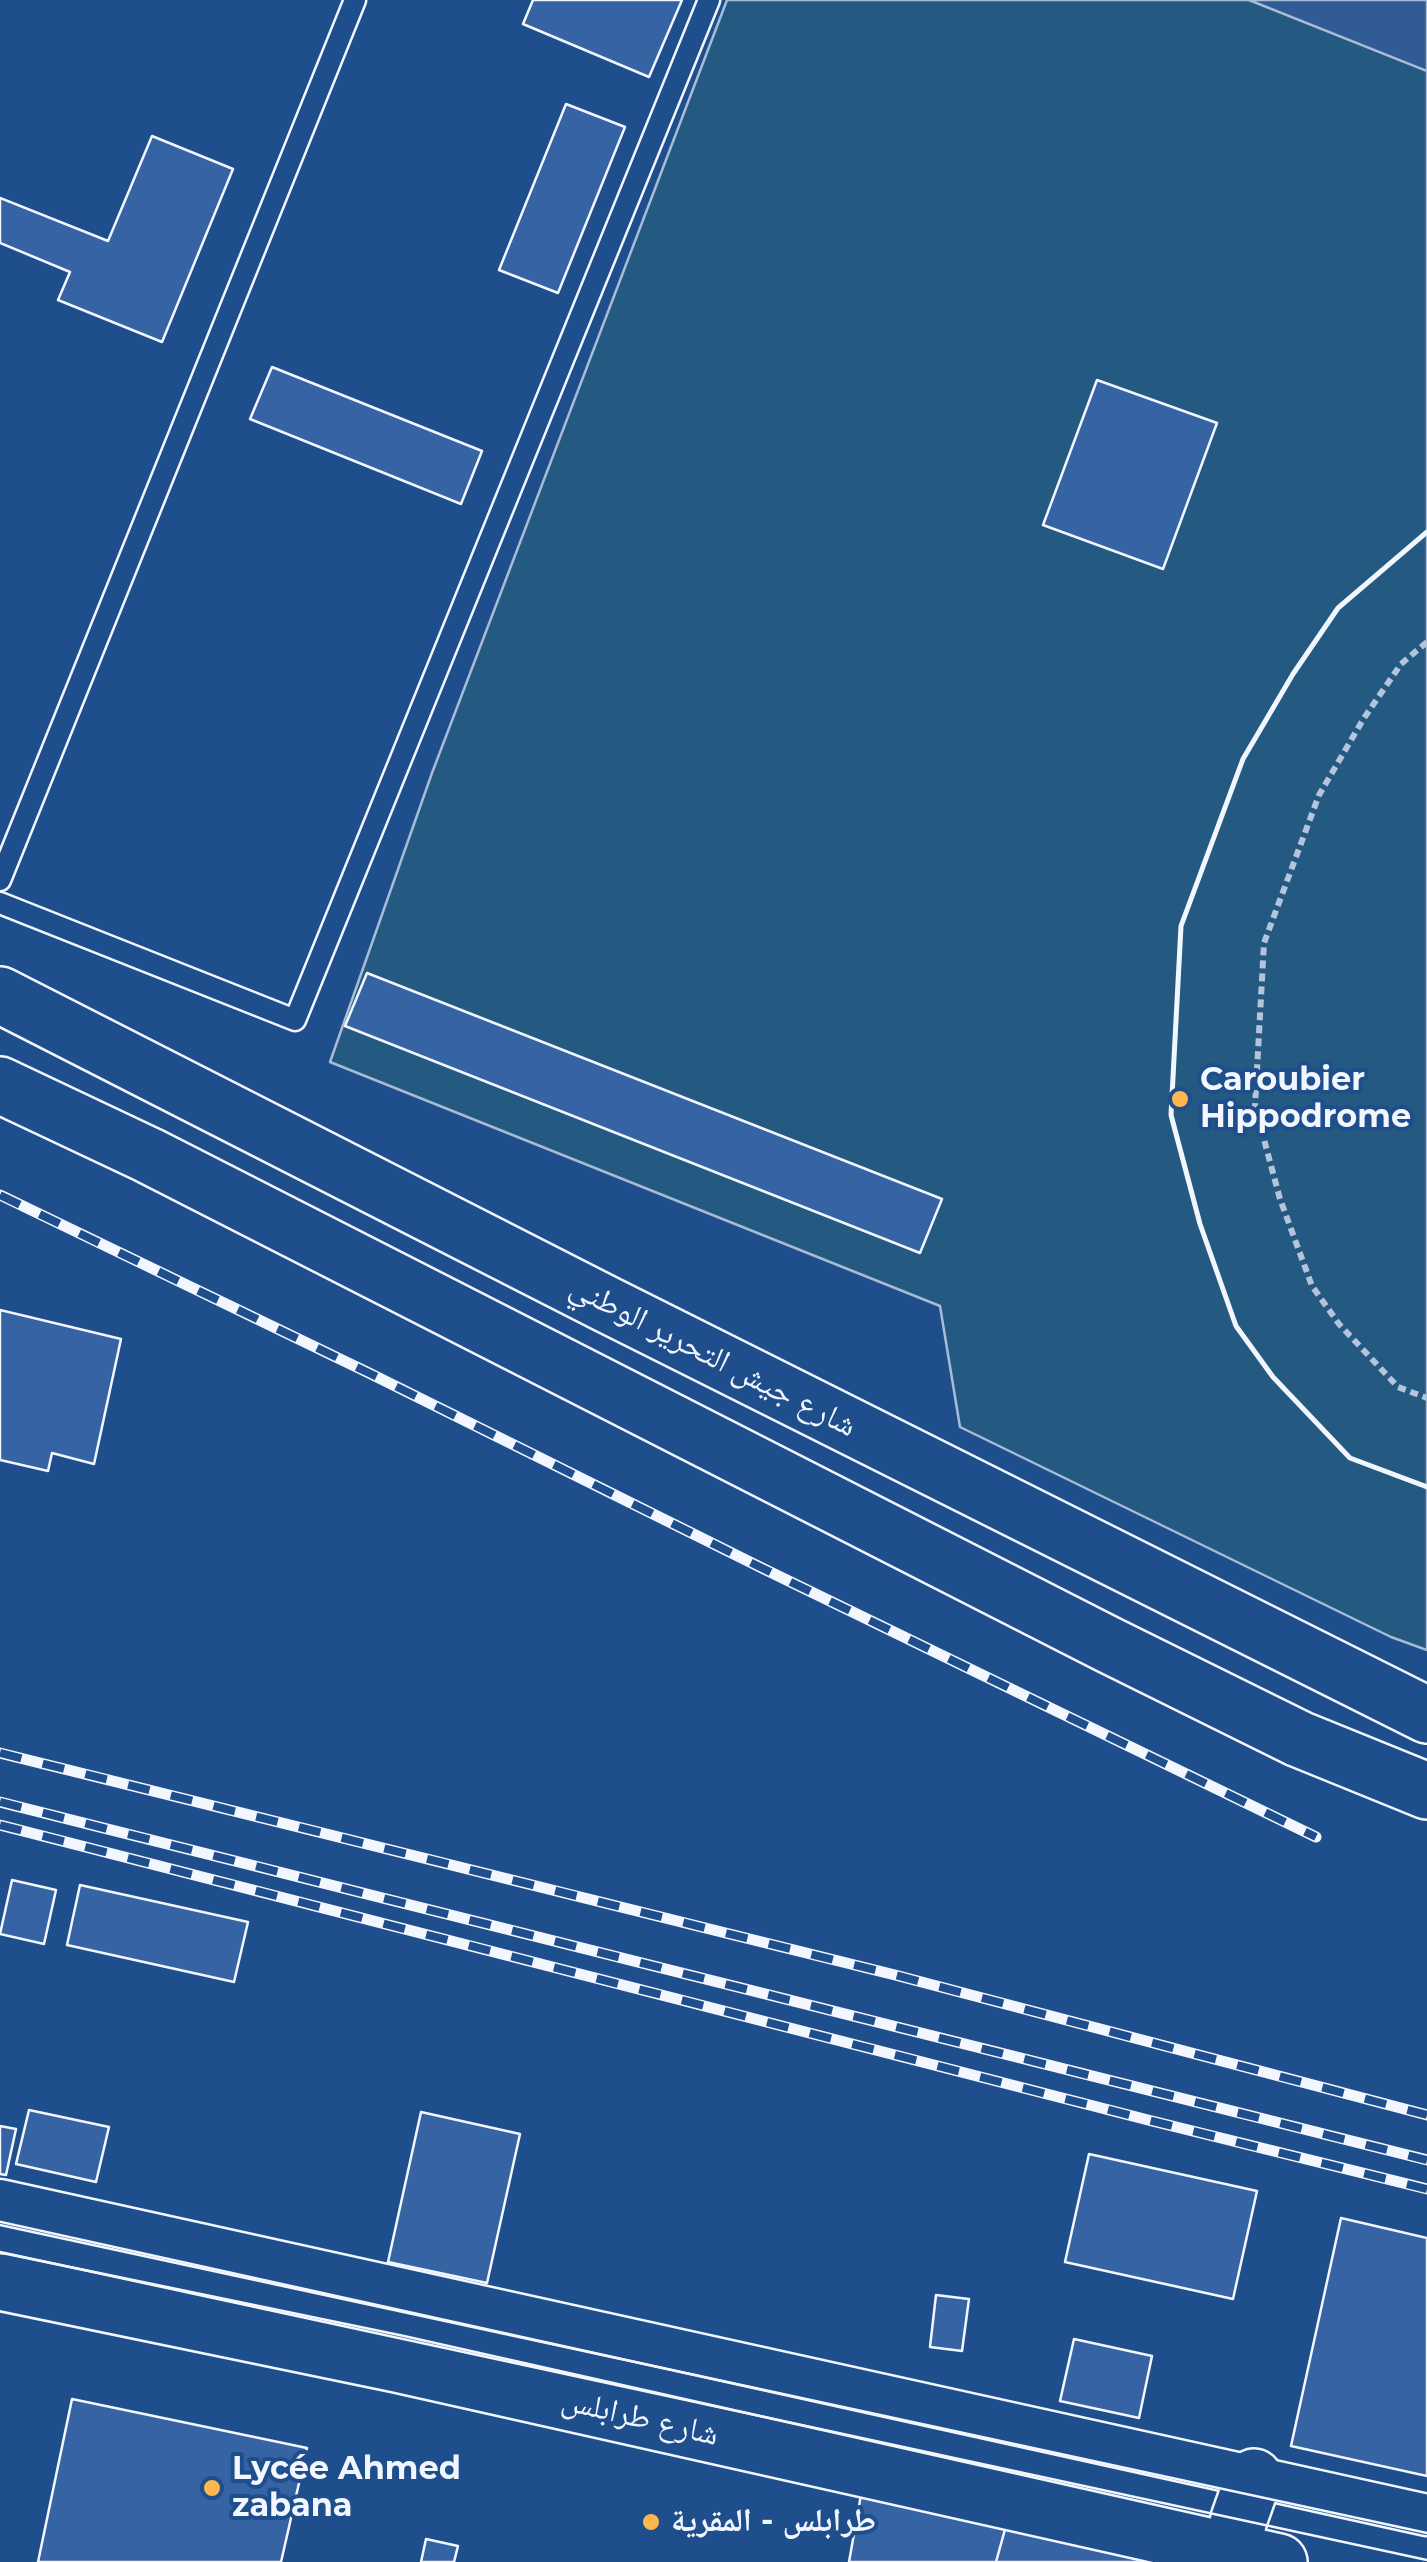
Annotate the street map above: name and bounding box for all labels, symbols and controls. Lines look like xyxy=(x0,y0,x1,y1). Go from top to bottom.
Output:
place label: Caroubier Hippodrome xyxy=(1200,1062,1411,1137)
marker: Caroubier Hippodrome xyxy=(1169,1088,1191,1110)
street label: شارع جيش التحرير الوطني xyxy=(563,1268,863,1446)
street label: شارع طرابلس xyxy=(558,2381,722,2455)
place label: Lycée Ahmed zabana xyxy=(232,2451,461,2526)
marker: Lycée Ahmed zabana xyxy=(201,2477,223,2499)
place label: طرابلس - المقرية xyxy=(671,2503,876,2541)
marker: طرابلس - المقرية xyxy=(640,2511,662,2533)

